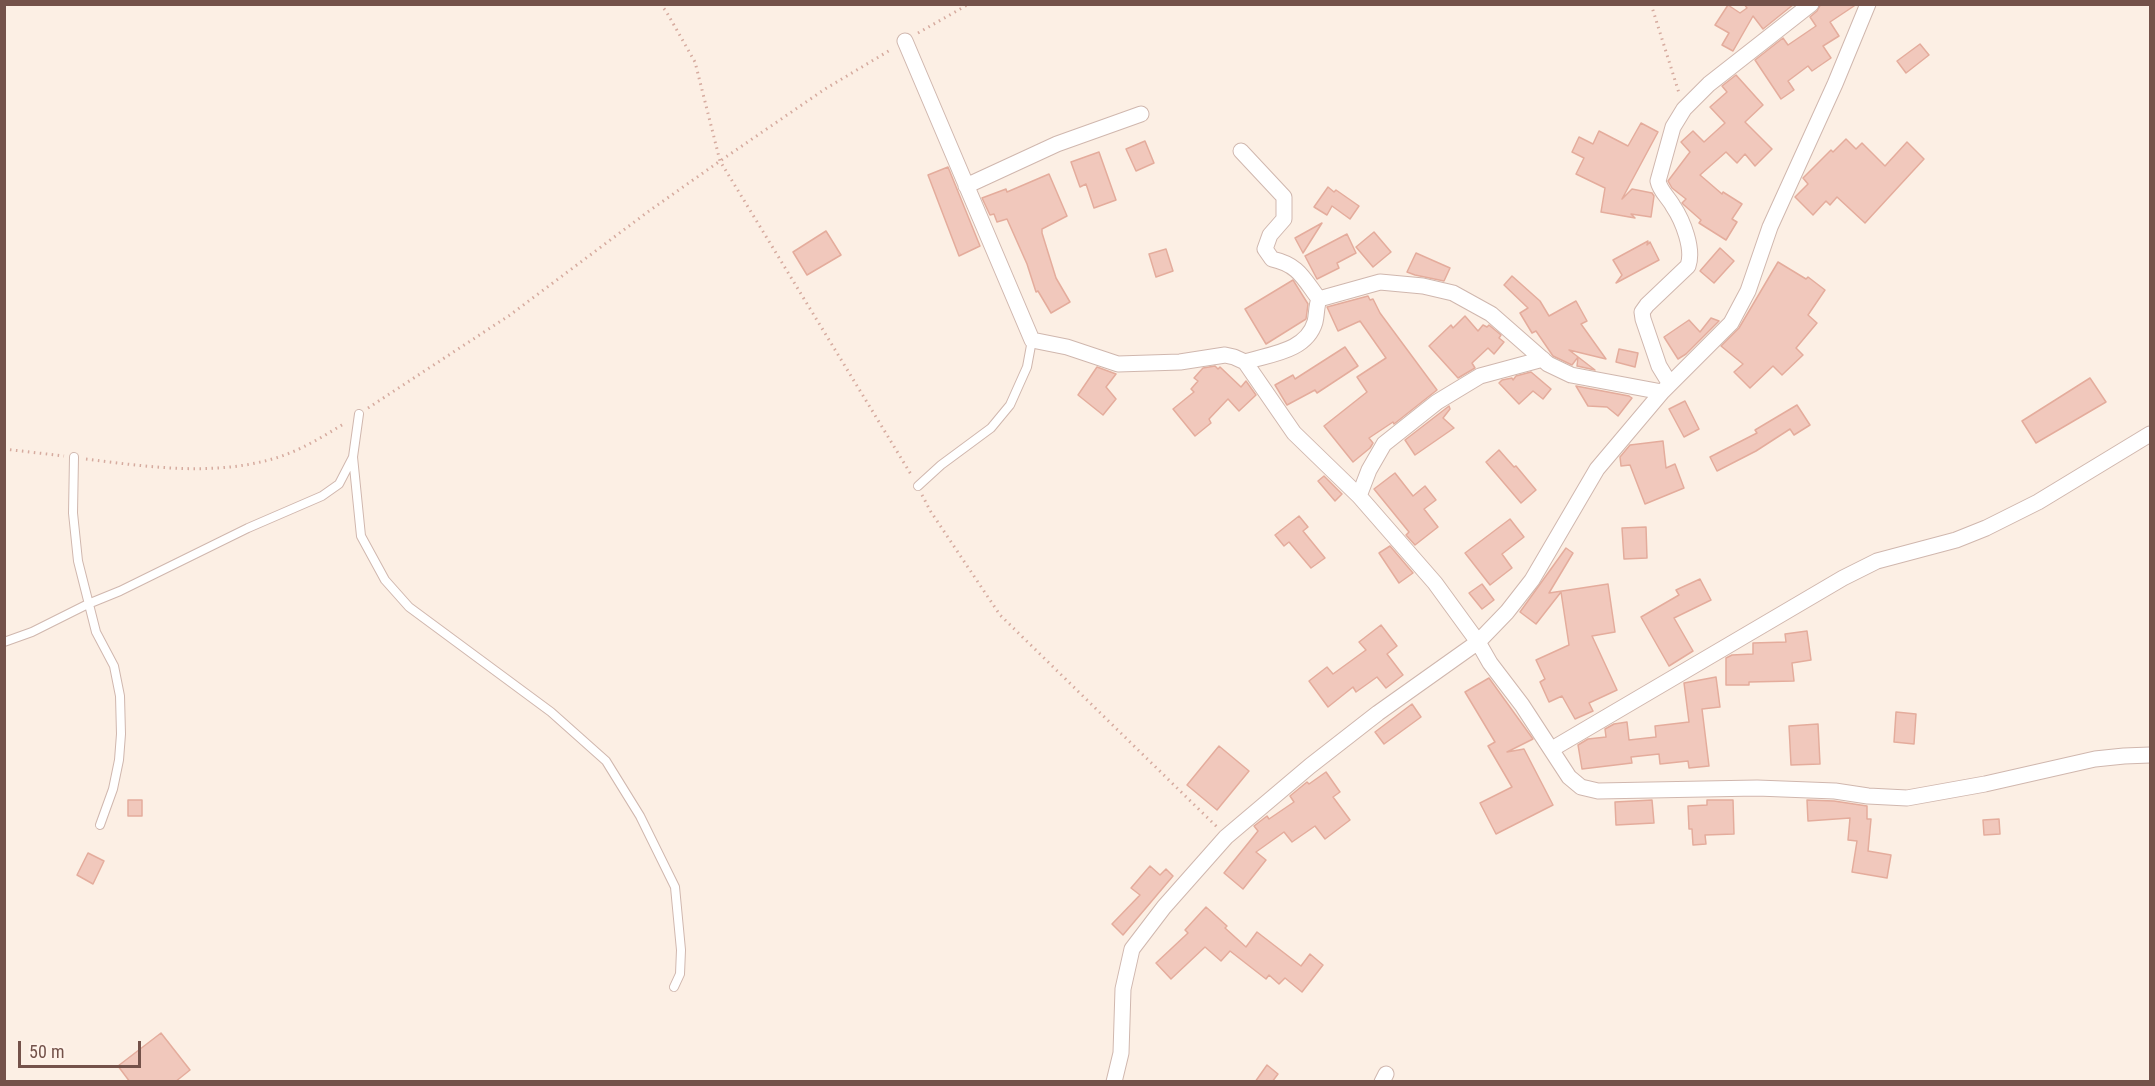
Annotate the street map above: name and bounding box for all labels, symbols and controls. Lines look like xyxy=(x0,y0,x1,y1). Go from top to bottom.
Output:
scale bar xyxy=(21,1029,144,1067)
text: 50 m xyxy=(29,1041,64,1062)

